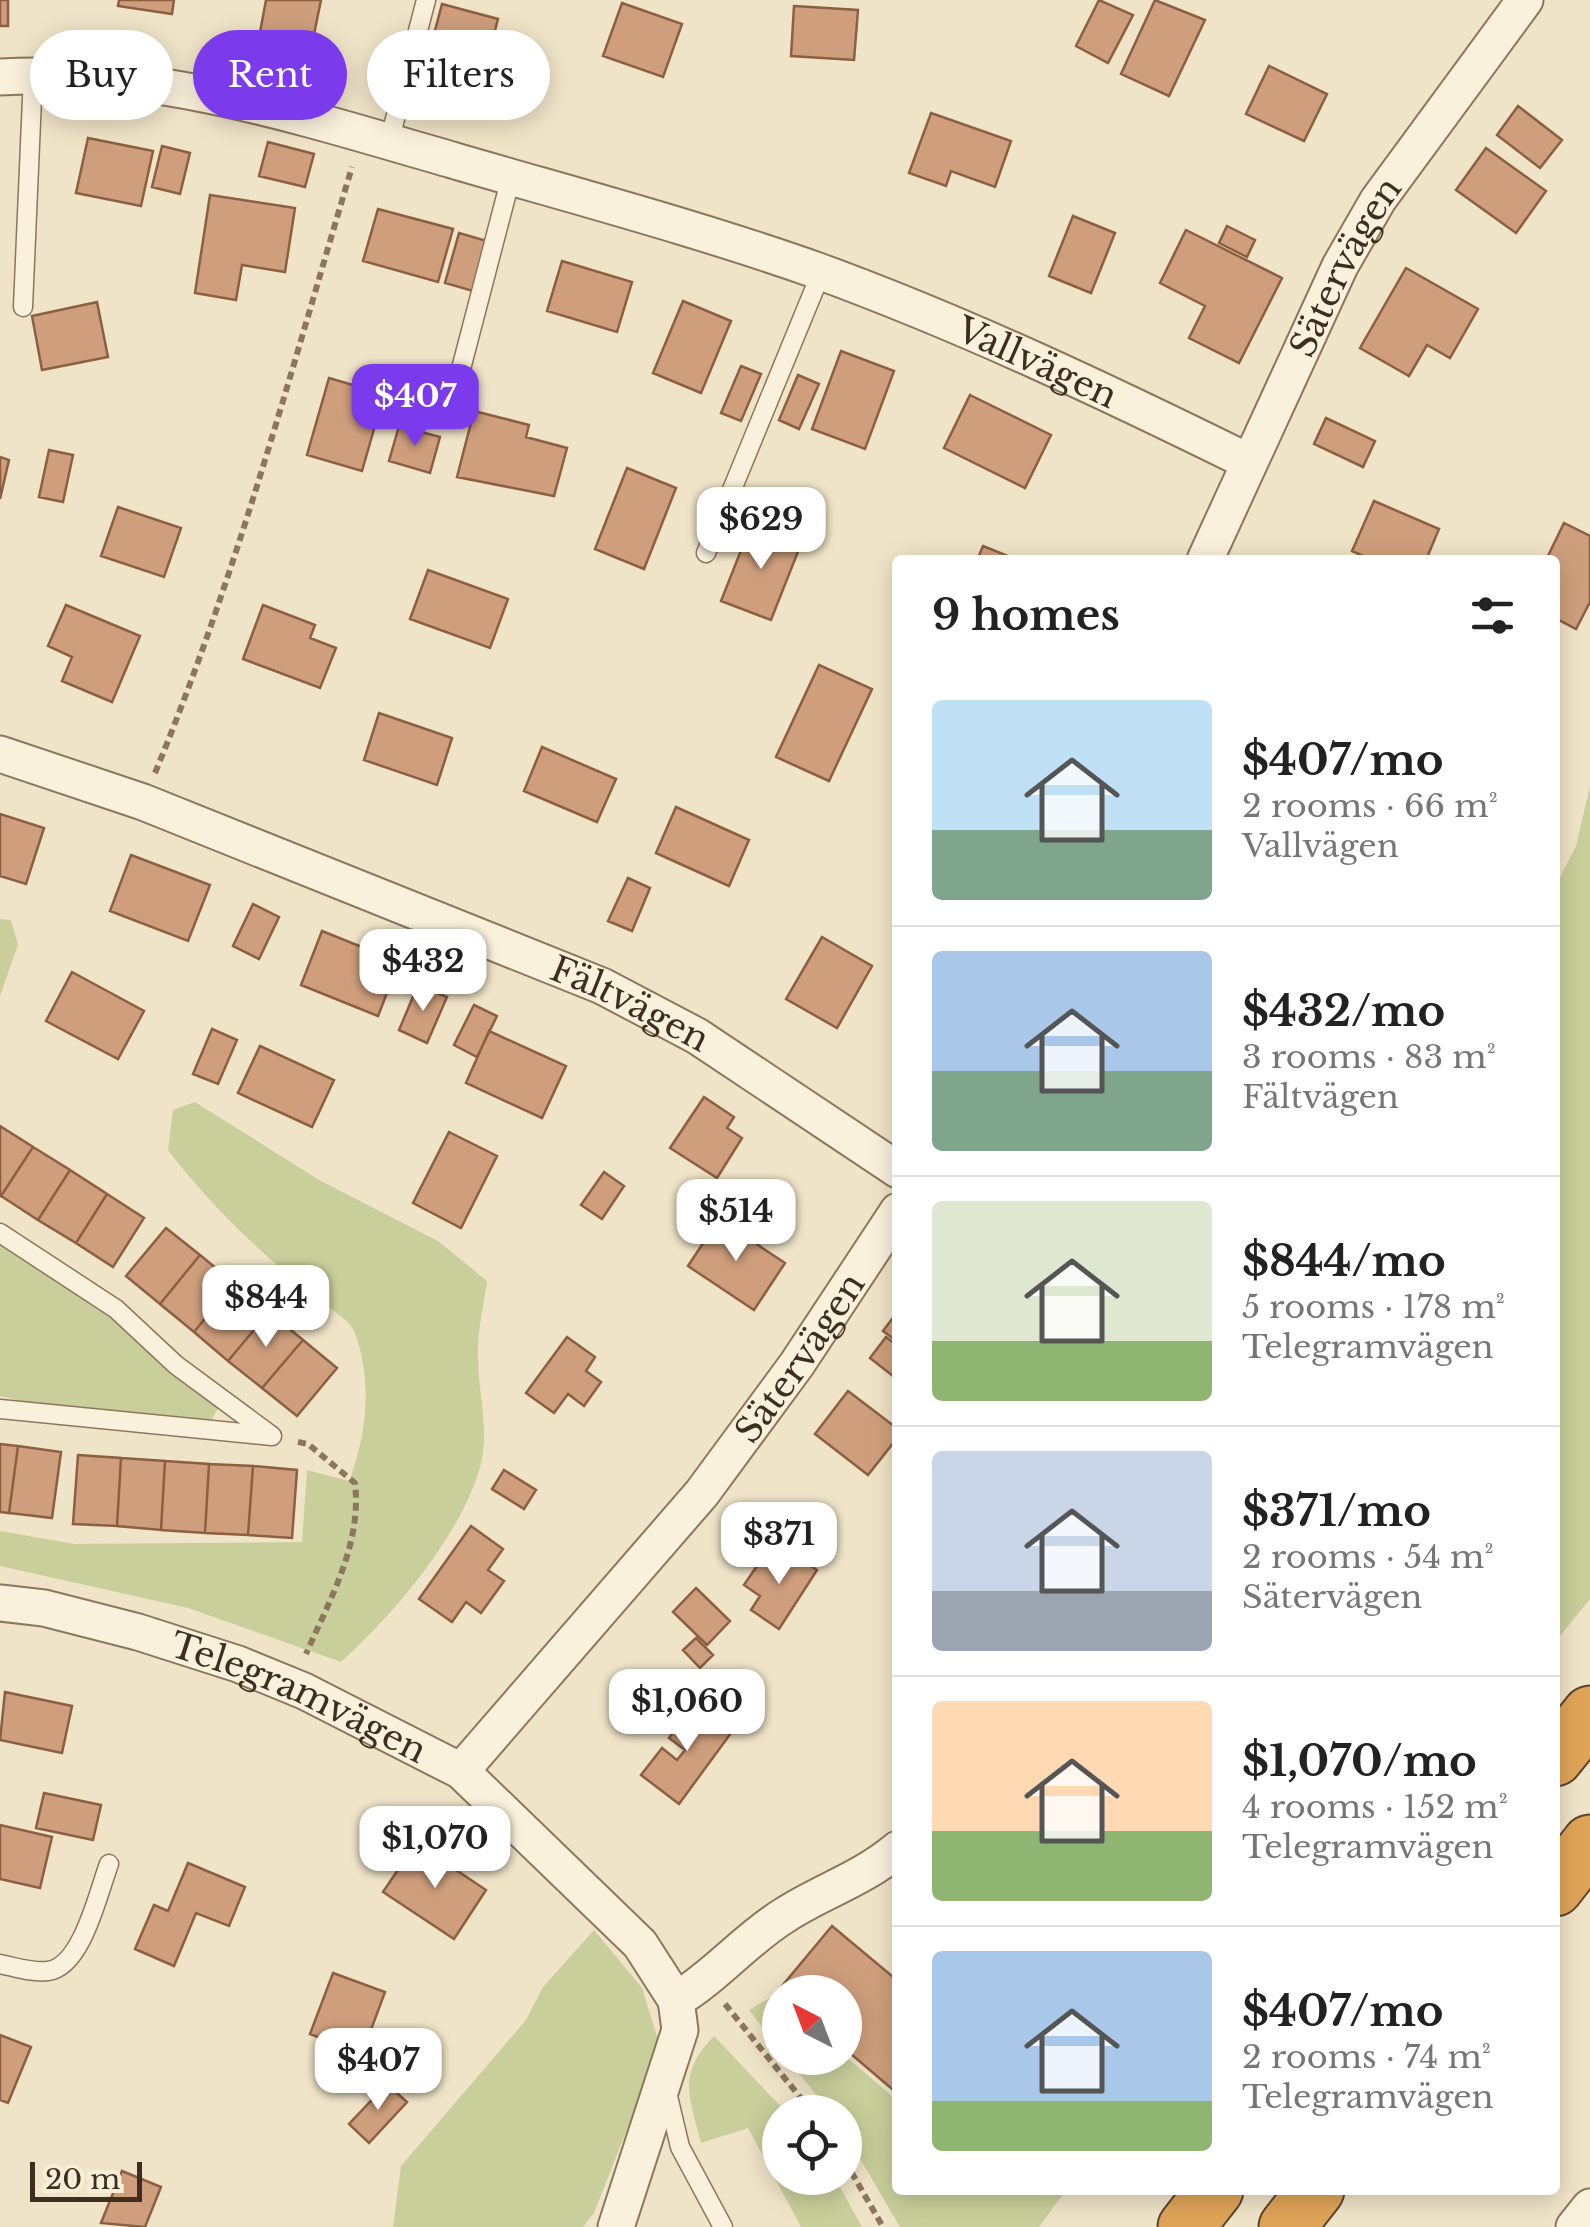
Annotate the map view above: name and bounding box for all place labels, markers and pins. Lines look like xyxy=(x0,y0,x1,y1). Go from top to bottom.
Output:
pin: $407 xyxy=(356,364,474,449)
pin: $629 xyxy=(702,487,820,572)
pin: $432 xyxy=(364,929,482,1014)
pin: $514 xyxy=(677,1179,795,1264)
pin: $844 xyxy=(207,1265,325,1350)
pin: $371 xyxy=(720,1502,838,1587)
pin: $1,060 xyxy=(606,1669,768,1754)
pin: $1,070 xyxy=(354,1806,516,1891)
pin: $407 xyxy=(319,2028,437,2113)

